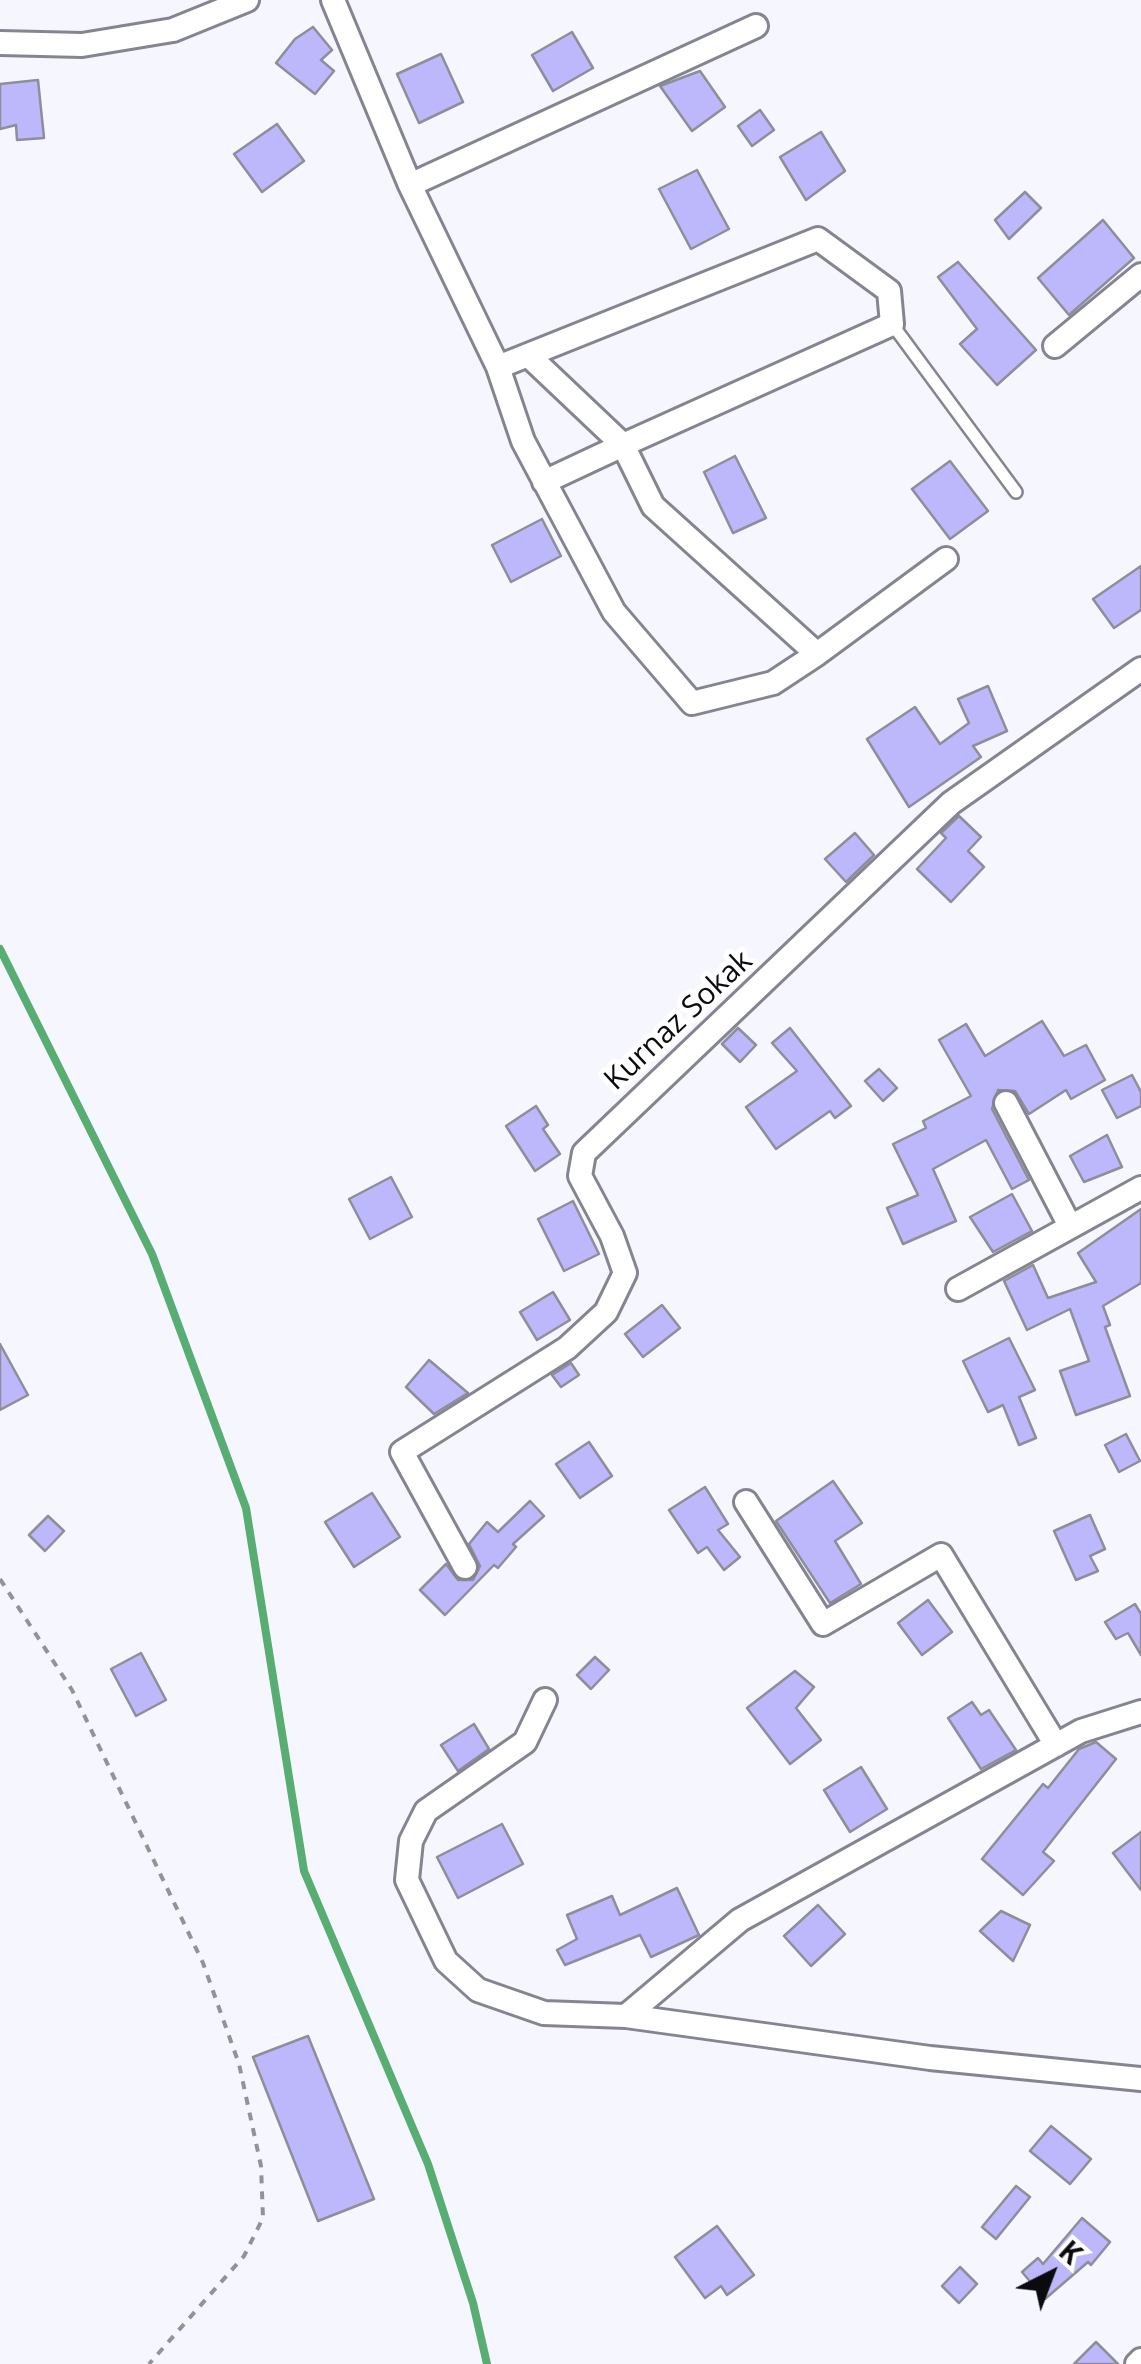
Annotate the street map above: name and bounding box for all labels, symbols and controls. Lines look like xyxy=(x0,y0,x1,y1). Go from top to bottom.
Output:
street label: Kurnaz Sokak xyxy=(598,944,760,1098)
north arrow xyxy=(1001,2224,1101,2324)
text: K xyxy=(1051,2231,1091,2272)

